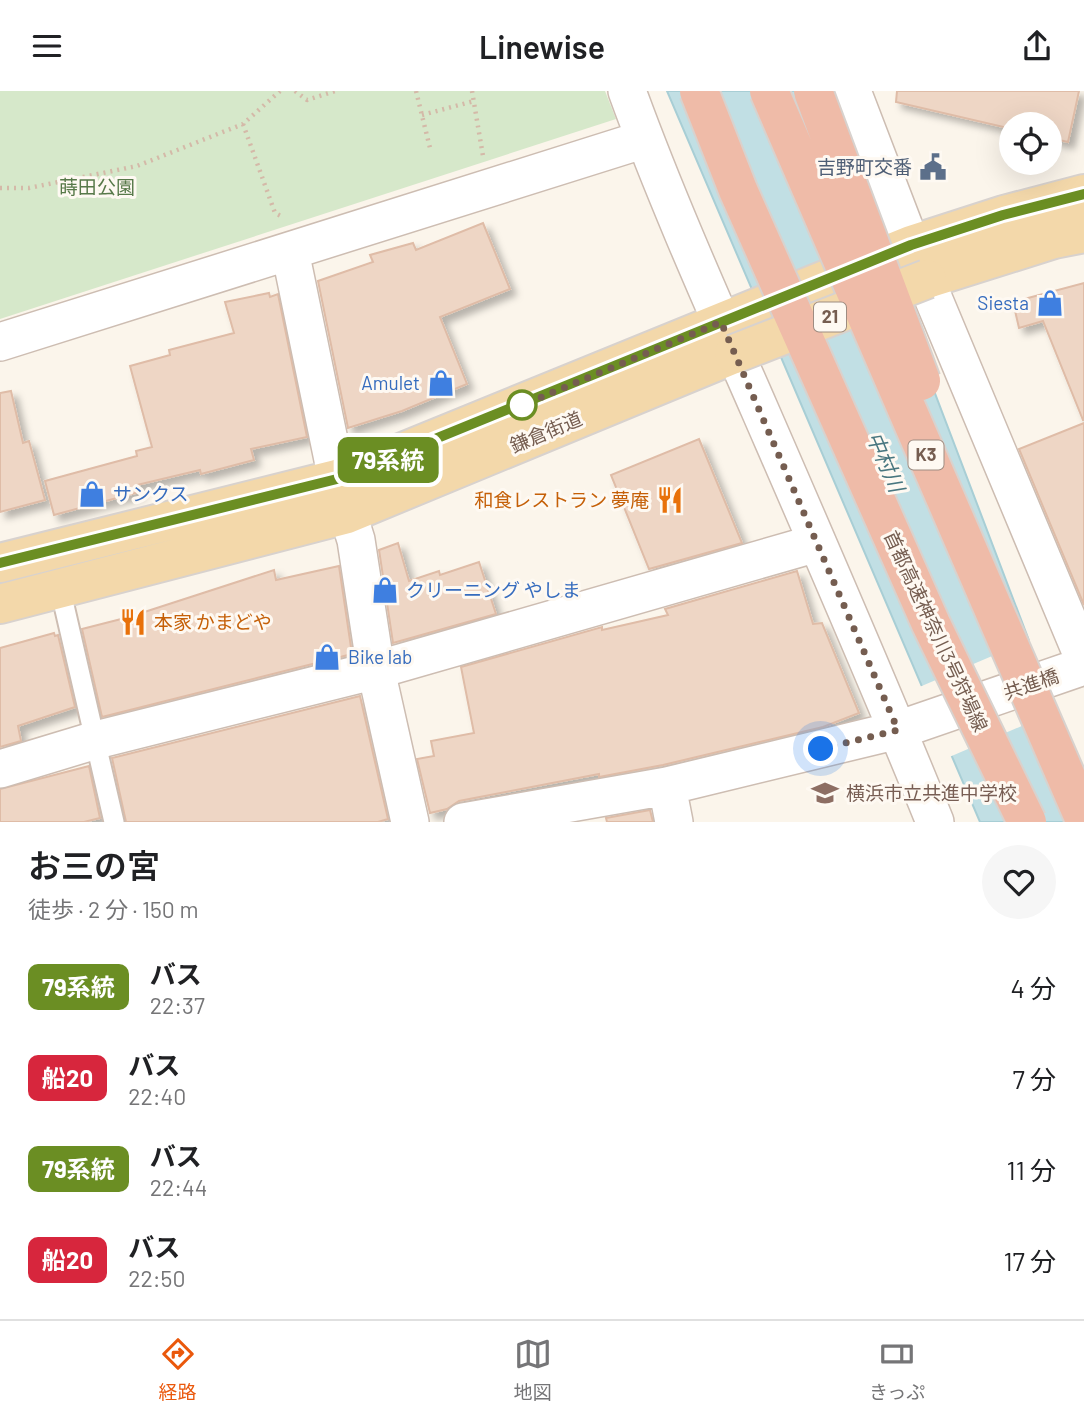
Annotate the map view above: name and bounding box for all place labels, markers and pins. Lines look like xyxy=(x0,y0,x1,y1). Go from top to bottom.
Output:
public building icon: 吉野町交番 xyxy=(918,152,948,182)
place label: 吉野町交番 xyxy=(817,155,912,178)
shop icon: Siesta xyxy=(1035,288,1065,318)
place label: Siesta xyxy=(977,291,1029,314)
shop icon: Amulet xyxy=(426,368,456,398)
place label: Amulet xyxy=(361,371,420,394)
unlabelled marker xyxy=(507,390,537,420)
shop icon: サンクス xyxy=(77,479,107,509)
place label: サンクス xyxy=(113,482,188,505)
restaurant icon: 和食レストラン 夢庵 xyxy=(655,485,685,515)
place label: 和食レストラン 夢庵 xyxy=(474,488,649,511)
shop icon: クリーニング やしま xyxy=(370,575,400,605)
place label: クリーニング やしま xyxy=(406,578,581,601)
restaurant icon: 本家 かまどや xyxy=(118,607,148,637)
place label: 本家 かまどや xyxy=(154,610,272,633)
shop icon: Bike lab xyxy=(312,642,342,672)
place label: Bike lab xyxy=(348,645,412,668)
school or university icon: 横浜市立共進中学校 xyxy=(810,778,840,808)
place label: 横浜市立共進中学校 xyxy=(846,781,1017,804)

